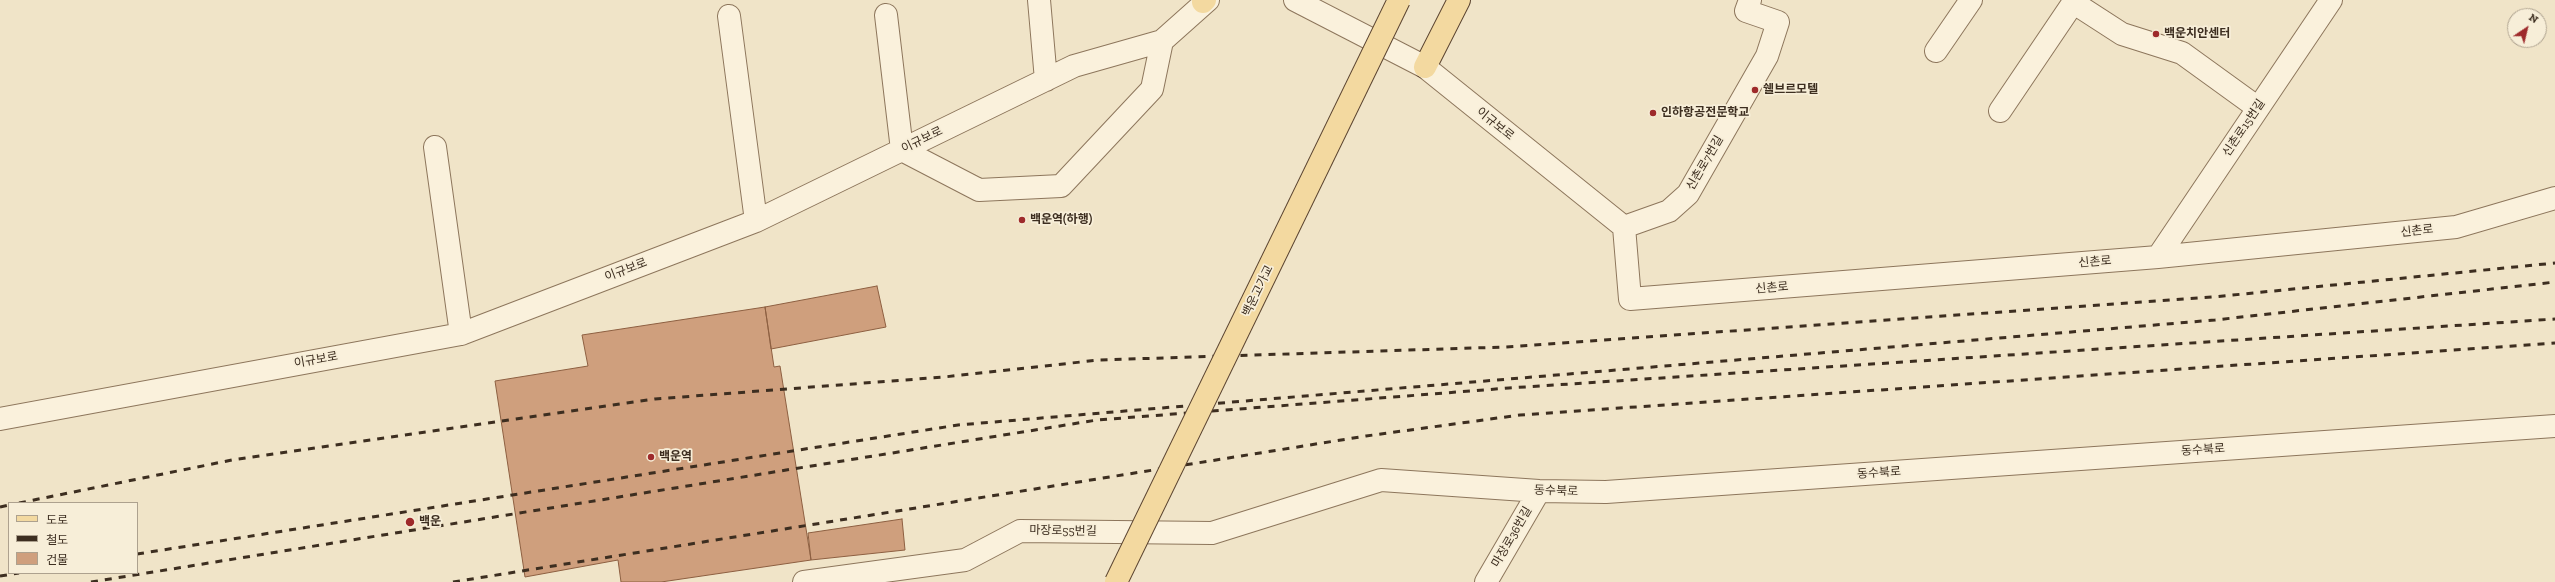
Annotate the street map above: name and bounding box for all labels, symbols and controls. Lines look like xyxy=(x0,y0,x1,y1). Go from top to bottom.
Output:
north arrow xyxy=(2507,8,2547,48)
text: N xyxy=(2526,11,2541,26)
place label: 백운치안센터 xyxy=(2164,27,2230,41)
marker: 백운치안센터 xyxy=(2151,29,2161,39)
place label: 쉘브르모텔 xyxy=(1763,83,1818,97)
marker: 쉘브르모텔 xyxy=(1750,85,1760,95)
street label: 신촌로15번길 xyxy=(2220,97,2268,159)
street label: 이규보로 xyxy=(1473,105,1517,143)
place label: 인하항공전문학교 xyxy=(1661,106,1749,120)
marker: 인하항공전문학교 xyxy=(1648,108,1658,118)
street label: 이규보로 xyxy=(899,124,945,156)
street label: 신촌로7번길 xyxy=(1684,133,1726,193)
place label: 백운역(하행) xyxy=(1030,213,1092,227)
marker: 백운역(하행) xyxy=(1017,215,1027,225)
street label: 신촌로 xyxy=(2400,222,2434,240)
street label: 신촌로 xyxy=(2078,253,2112,271)
street label: 이규보로 xyxy=(603,255,649,285)
street label: 백운고가교 xyxy=(1239,263,1277,319)
street label: 신촌로 xyxy=(1755,279,1789,297)
street label: 이규보로 xyxy=(293,349,339,371)
street label: 동수북로 xyxy=(2180,441,2226,459)
place label: 백운역 xyxy=(659,450,692,464)
marker: 백운역 xyxy=(646,452,656,462)
street label: 동수북로 xyxy=(1856,464,1902,482)
street label: 동수북로 xyxy=(1534,483,1578,499)
legend xyxy=(8,502,138,574)
street label: 마장로36번길 xyxy=(1489,504,1535,570)
text: 도로 xyxy=(46,513,68,527)
place label: 백운 xyxy=(419,515,441,529)
marker: 백운 xyxy=(404,516,416,528)
street label: 마장로55번길 xyxy=(1029,523,1097,539)
text: 철도 xyxy=(46,533,68,547)
text: 건물 xyxy=(46,553,68,567)

